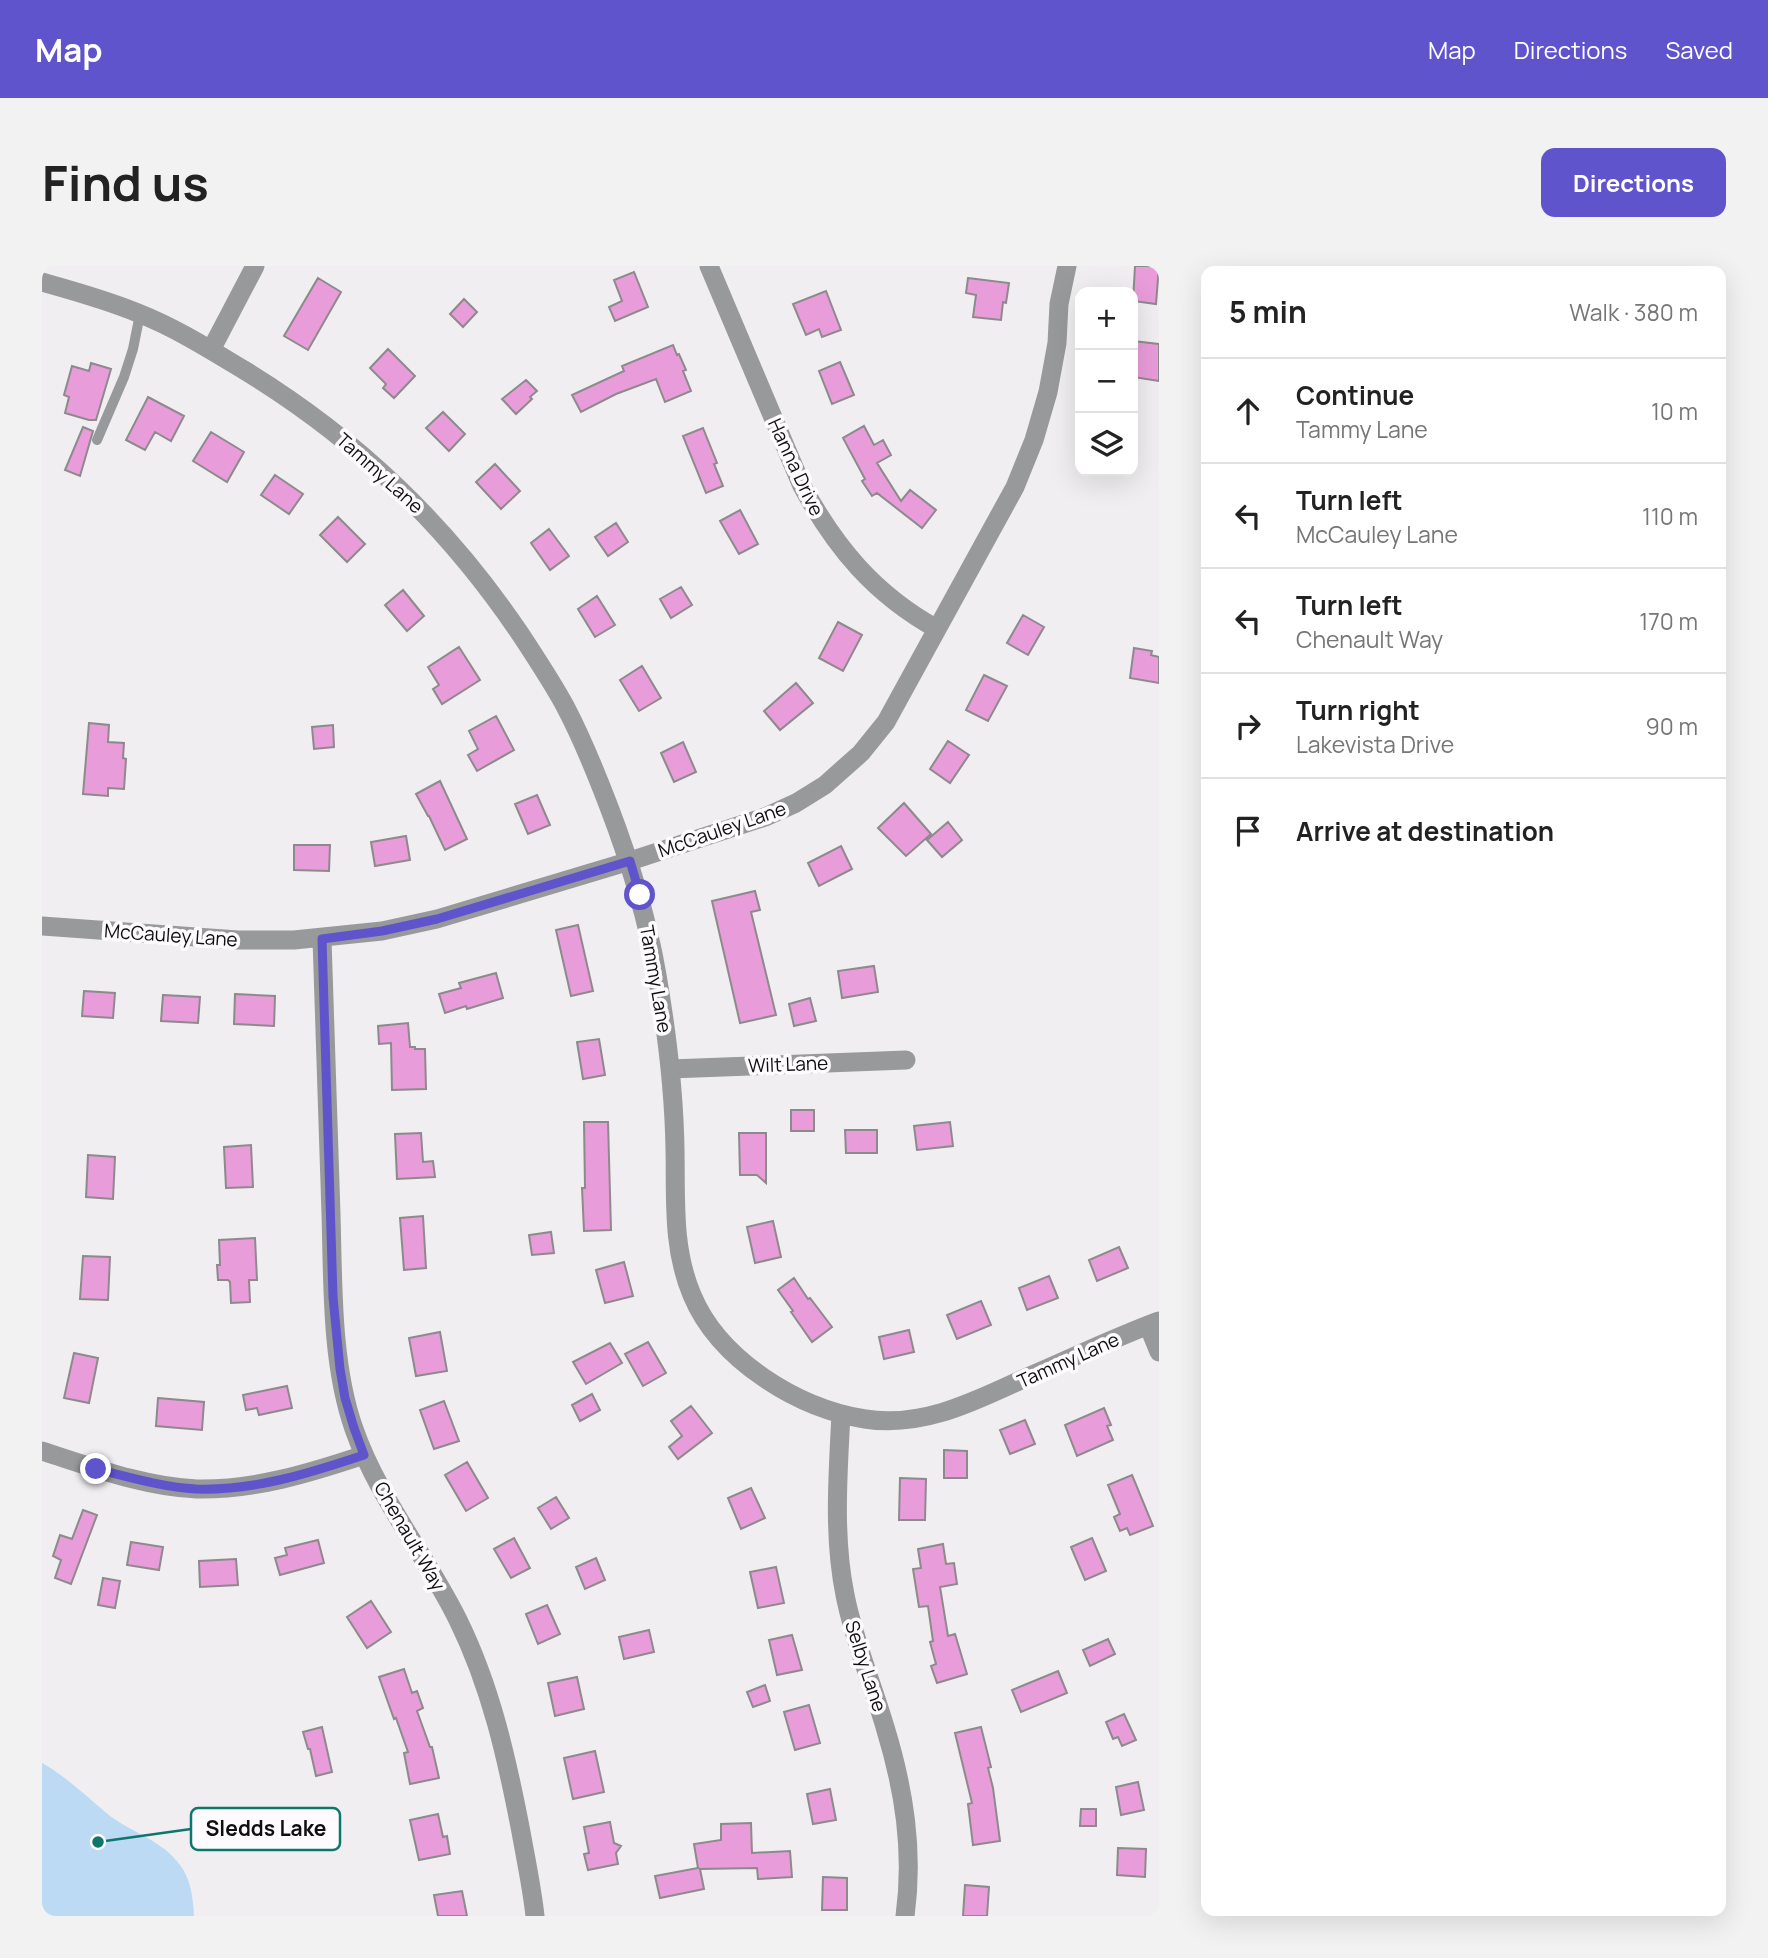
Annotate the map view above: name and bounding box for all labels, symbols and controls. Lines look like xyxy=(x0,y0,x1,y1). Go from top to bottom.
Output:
text: Map xyxy=(35,27,103,72)
text: Map xyxy=(1428,33,1476,66)
text: Directions xyxy=(1514,33,1627,66)
text: Saved xyxy=(1665,33,1733,66)
button: Directions xyxy=(1541,148,1726,217)
text: Find us xyxy=(42,149,209,216)
map controls xyxy=(1075,287,1138,476)
button: + xyxy=(1075,287,1138,350)
text: 5 min xyxy=(1229,291,1307,332)
text: Walk · 380 m xyxy=(1569,296,1698,328)
button: − xyxy=(1075,350,1138,413)
text: Continue xyxy=(1296,377,1414,413)
icon: ahead xyxy=(1229,392,1267,430)
text: 10 m xyxy=(1651,395,1698,427)
button: layers xyxy=(1075,413,1138,476)
text: Tammy Lane xyxy=(1296,413,1428,445)
street label: Hanna Drive xyxy=(762,414,830,520)
street label: Tammy Lane xyxy=(331,427,429,519)
text: Turn left xyxy=(1296,482,1403,518)
icon: left xyxy=(1229,497,1267,535)
text: 110 m xyxy=(1642,500,1698,532)
text: McCauley Lane xyxy=(1296,518,1458,550)
text: Turn left xyxy=(1296,587,1403,623)
icon: left xyxy=(1229,602,1267,640)
text: 170 m xyxy=(1639,605,1698,637)
text: Chenault Way xyxy=(1296,623,1443,655)
text: Turn right xyxy=(1296,692,1420,728)
icon: right xyxy=(1229,707,1267,745)
text: 90 m xyxy=(1646,710,1698,742)
text: Lakevista Drive xyxy=(1296,728,1454,760)
street label: McCauley Lane xyxy=(655,795,789,863)
icon: arrive xyxy=(1229,812,1267,850)
text: Arrive at destination xyxy=(1296,813,1554,849)
route start xyxy=(624,879,655,910)
street label: McCauley Lane xyxy=(103,917,239,953)
street label: Tammy Lane xyxy=(634,923,678,1035)
street label: Wilt Lane xyxy=(747,1050,829,1078)
street label: Tammy Lane xyxy=(1013,1326,1123,1394)
route end xyxy=(80,1453,111,1484)
street label: Chenault Way xyxy=(368,1477,452,1595)
street label: Selby Lane xyxy=(839,1617,893,1715)
callout: Sledds Lake xyxy=(191,1808,340,1850)
text: Sledds Lake xyxy=(206,1814,326,1842)

